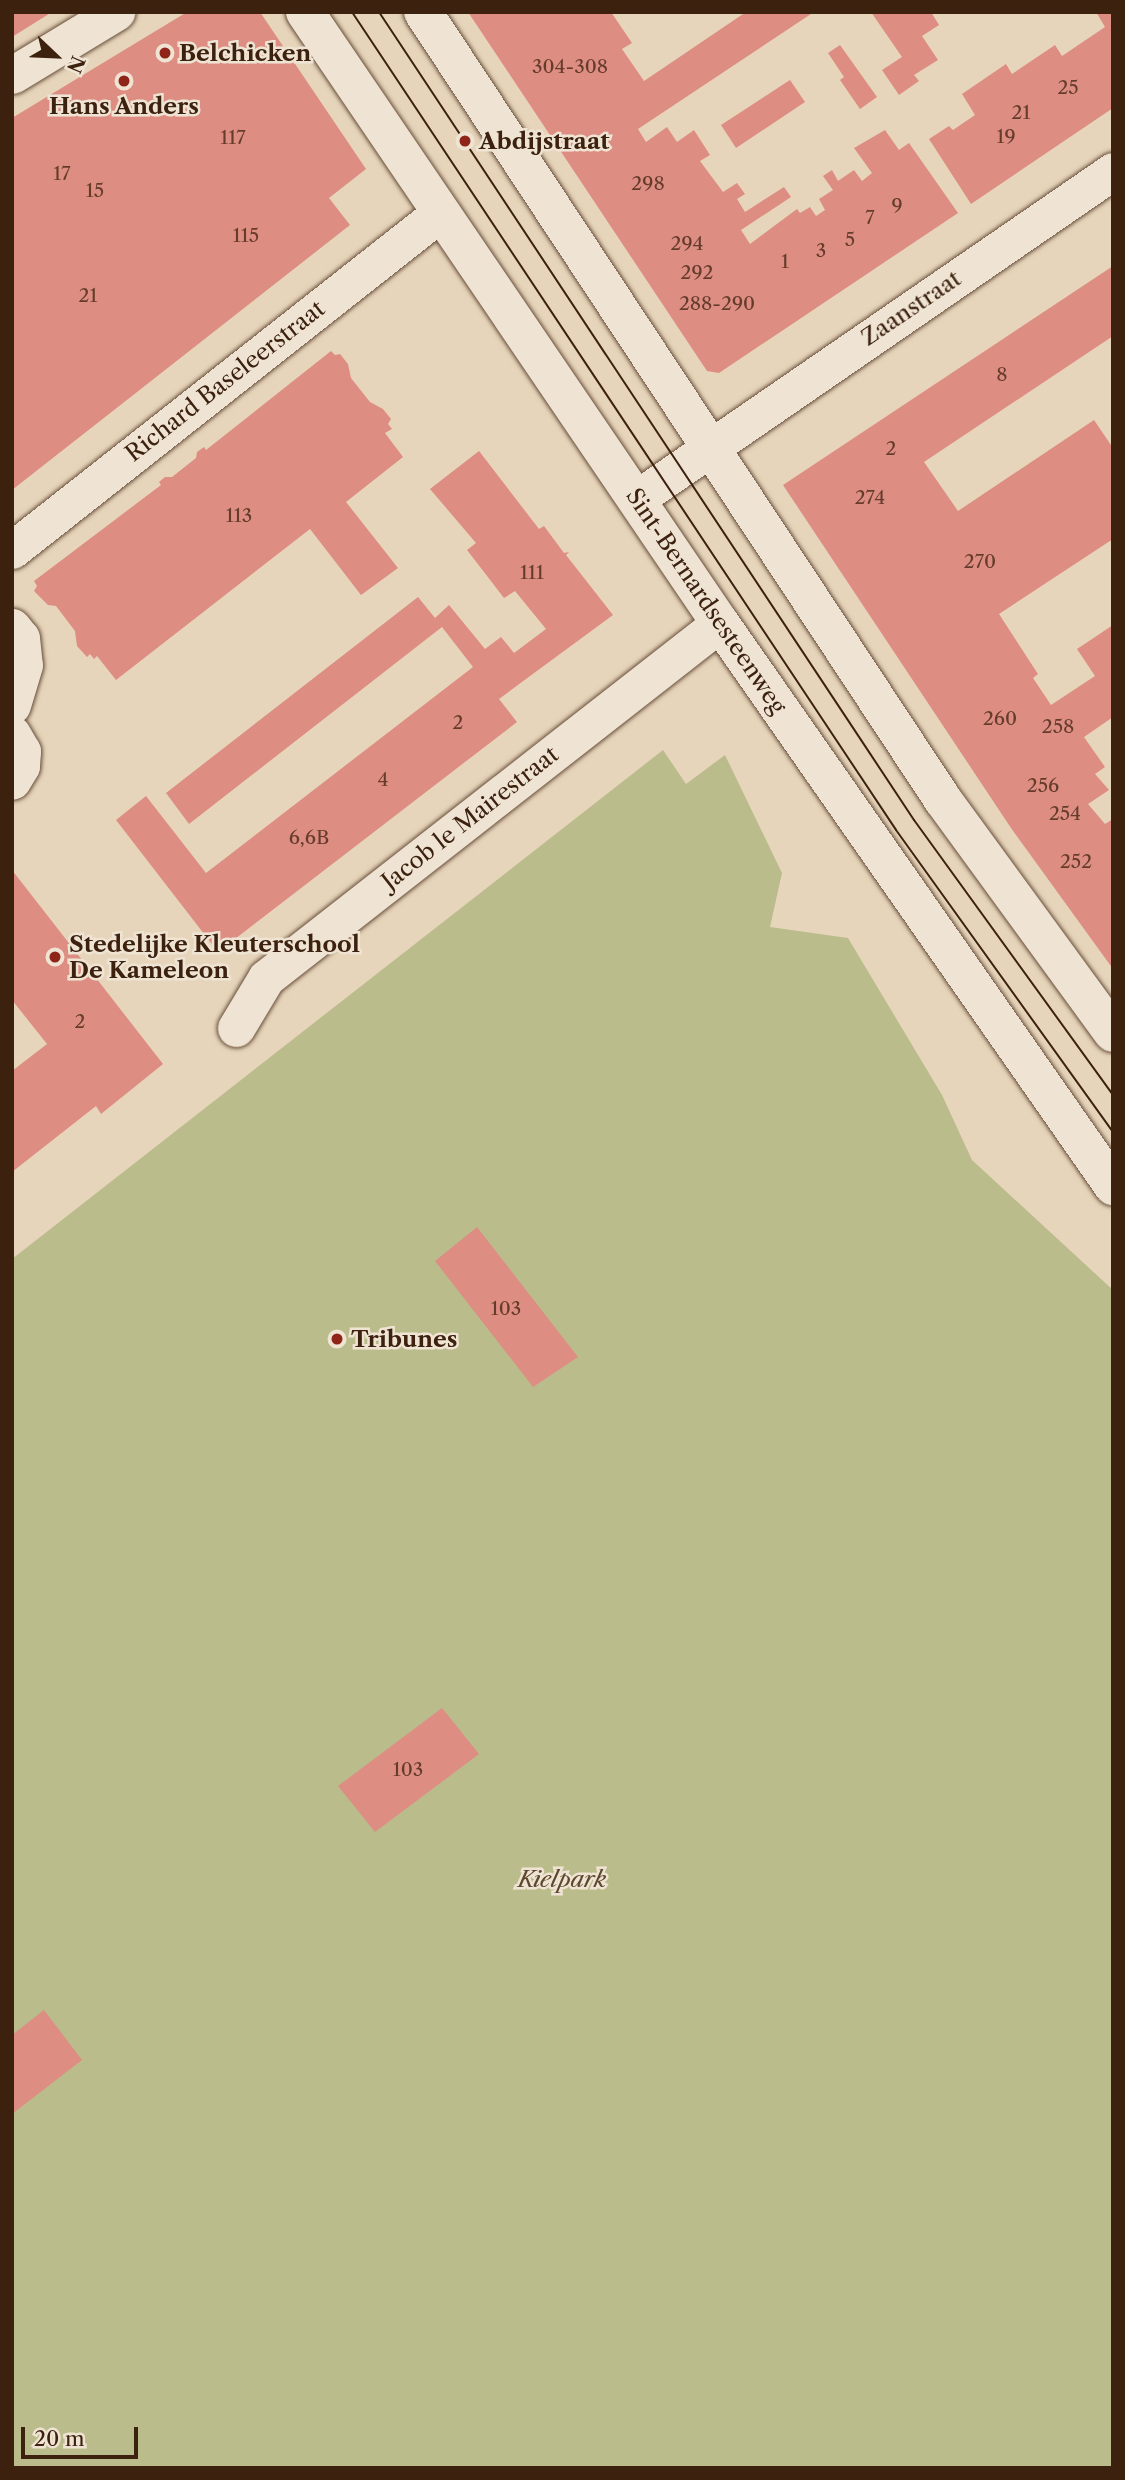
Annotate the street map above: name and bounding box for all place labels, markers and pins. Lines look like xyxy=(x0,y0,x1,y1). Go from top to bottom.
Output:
place label: Belchicken xyxy=(179,39,311,67)
marker: Belchicken xyxy=(157,45,173,61)
marker: Hans Anders xyxy=(116,73,132,89)
place label: Hans Anders xyxy=(49,92,199,120)
place label: Abdijstraat xyxy=(479,127,609,155)
marker: Abdijstraat xyxy=(457,133,473,149)
place label: Stedelijke Kleuterschool De Kameleon xyxy=(69,930,360,984)
marker: Stedelijke Kleuterschool De Kameleon xyxy=(47,949,63,965)
place label: Tribunes xyxy=(351,1325,457,1353)
marker: Tribunes xyxy=(329,1331,345,1347)

